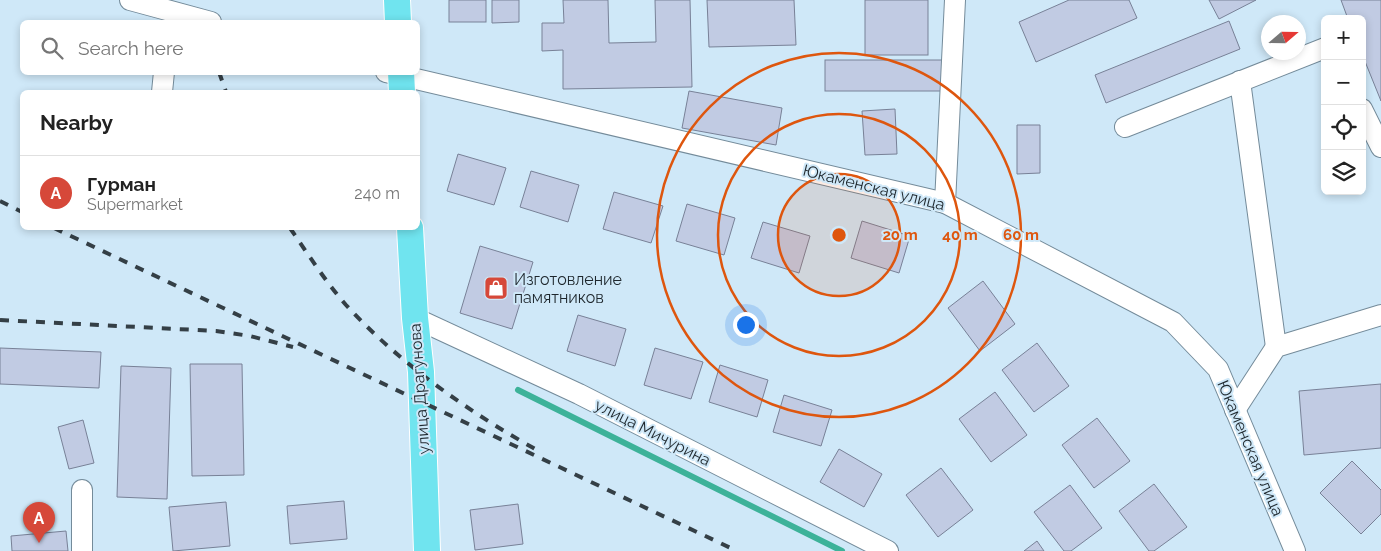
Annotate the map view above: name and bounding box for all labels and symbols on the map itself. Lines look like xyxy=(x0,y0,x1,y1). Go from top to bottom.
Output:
north arrow xyxy=(1261,15,1306,60)
street label: Юкаменская улица xyxy=(801,161,947,214)
centre of rings xyxy=(830,226,848,244)
text: 20 m xyxy=(882,226,918,244)
text: 40 m xyxy=(942,226,978,244)
text: 60 m xyxy=(1003,226,1039,244)
place label: Изготовление памятников xyxy=(514,270,622,307)
shop icon: Изготовление памятников xyxy=(483,275,509,301)
your location xyxy=(733,312,759,338)
street label: улица Драгунова xyxy=(405,323,434,455)
street label: Юкаменская улица xyxy=(1213,377,1288,519)
street label: улица Мичурина xyxy=(592,395,714,470)
pin: A xyxy=(23,502,55,543)

